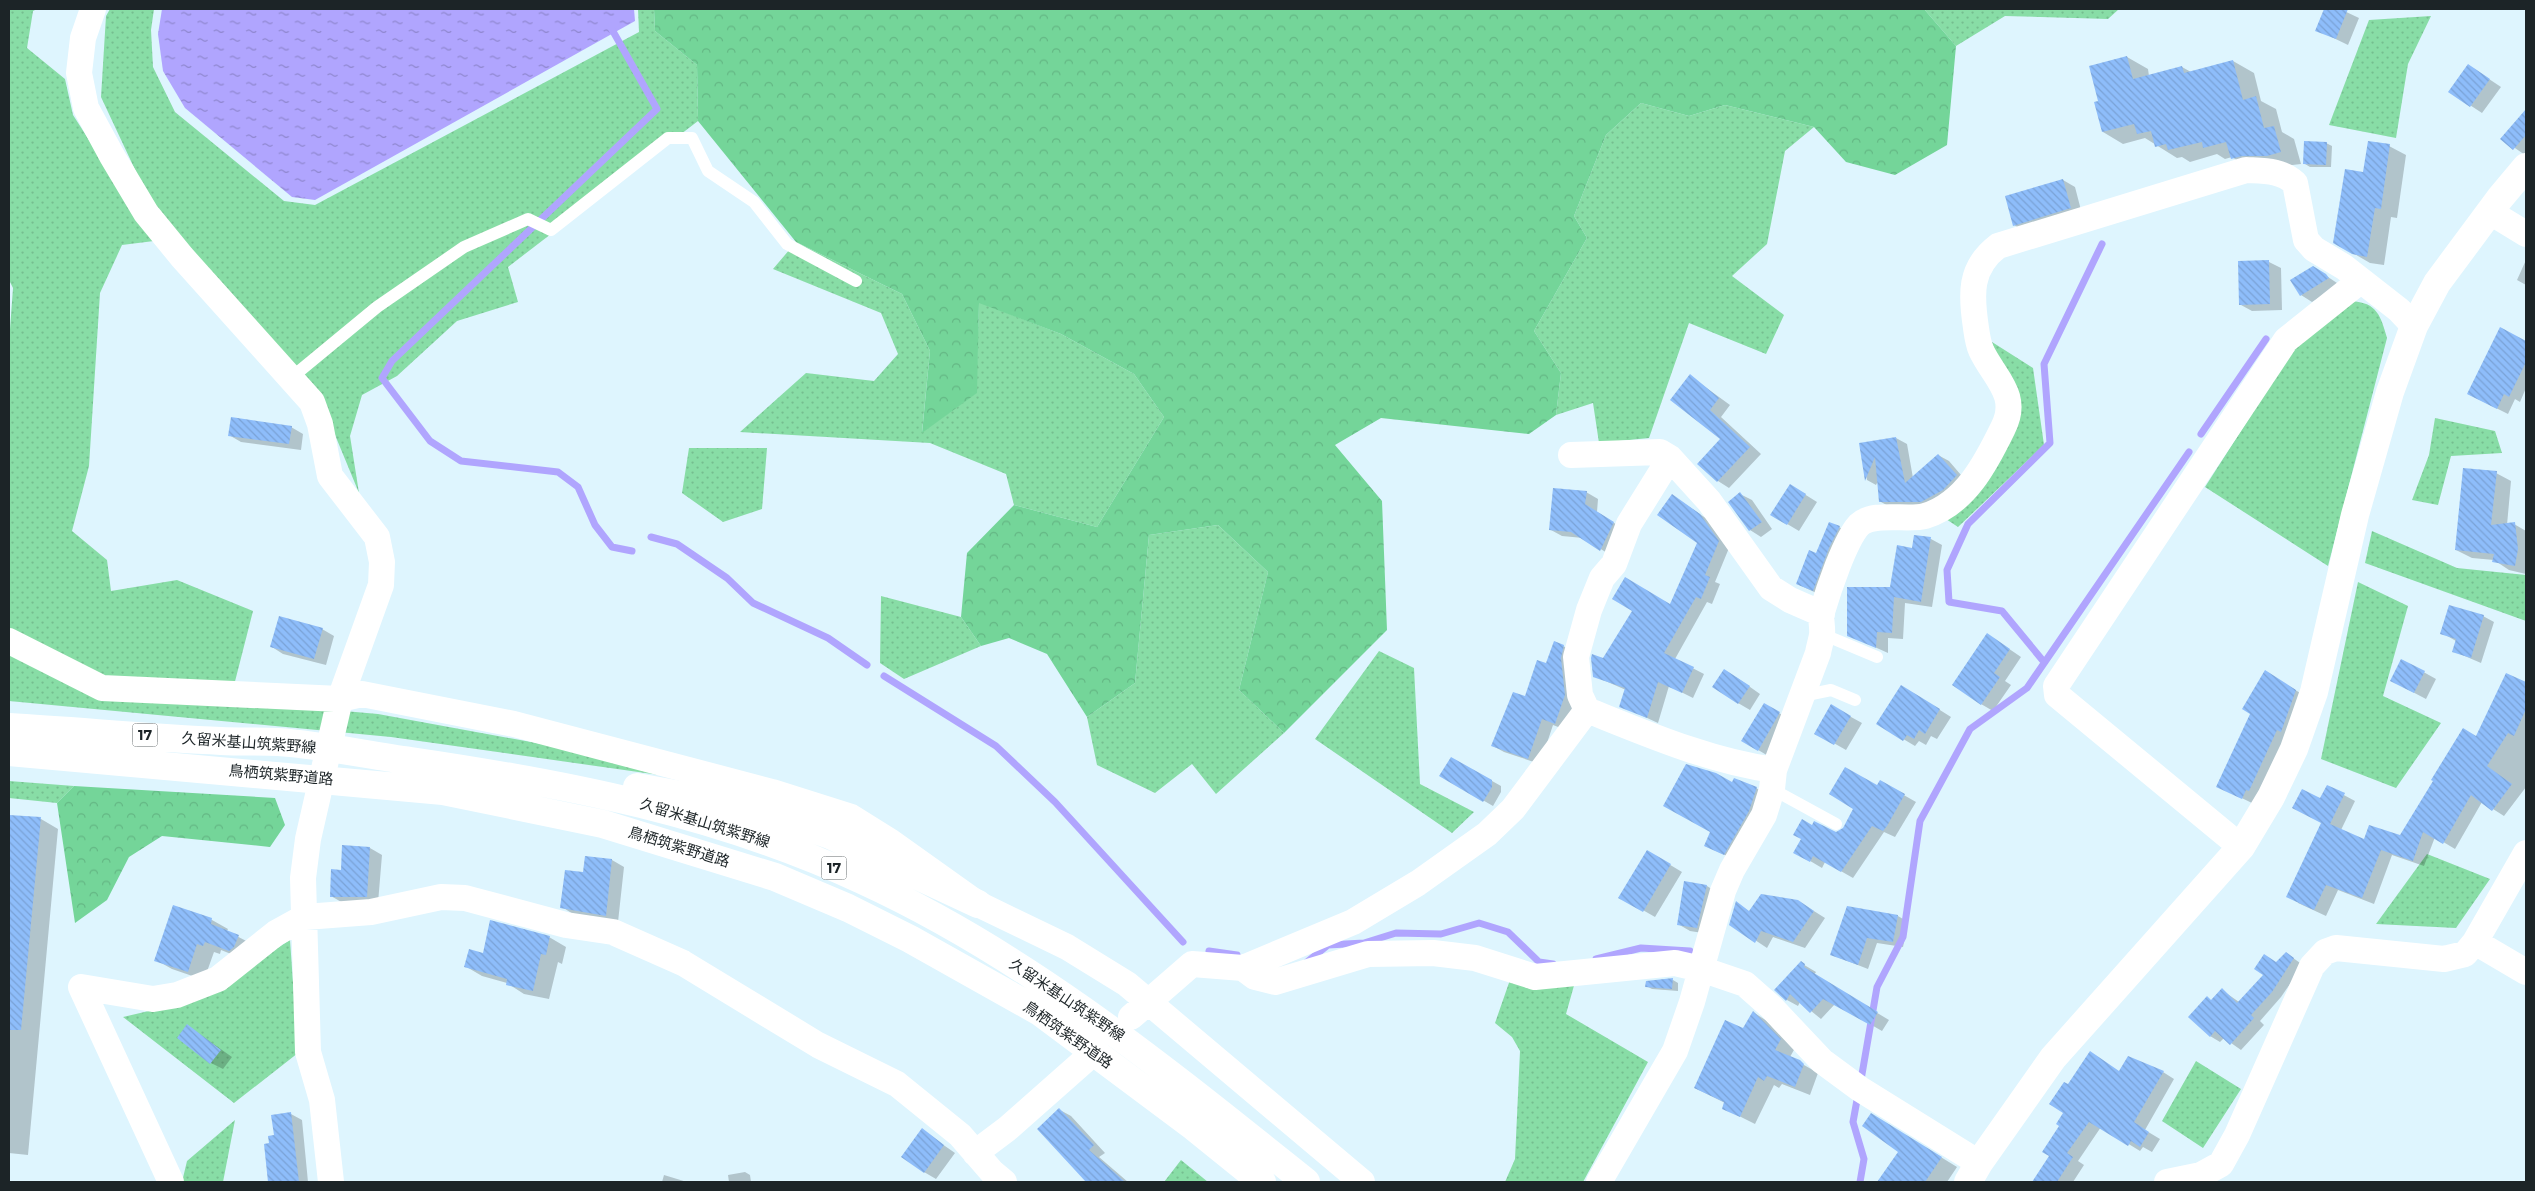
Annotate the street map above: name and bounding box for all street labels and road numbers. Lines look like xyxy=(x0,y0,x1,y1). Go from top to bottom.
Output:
road number: 17 xyxy=(132,724,158,746)
street label: 久留米基山筑紫野線 xyxy=(181,728,317,757)
street label: 鳥栖筑紫野道路 xyxy=(228,760,334,789)
street label: 久留米基山筑紫野線 xyxy=(638,794,772,851)
street label: 鳥栖筑紫野道路 xyxy=(626,822,732,871)
road number: 17 xyxy=(822,856,846,880)
street label: 久留米基山筑紫野線 xyxy=(1006,954,1129,1045)
street label: 鳥栖筑紫野道路 xyxy=(1020,997,1117,1072)

